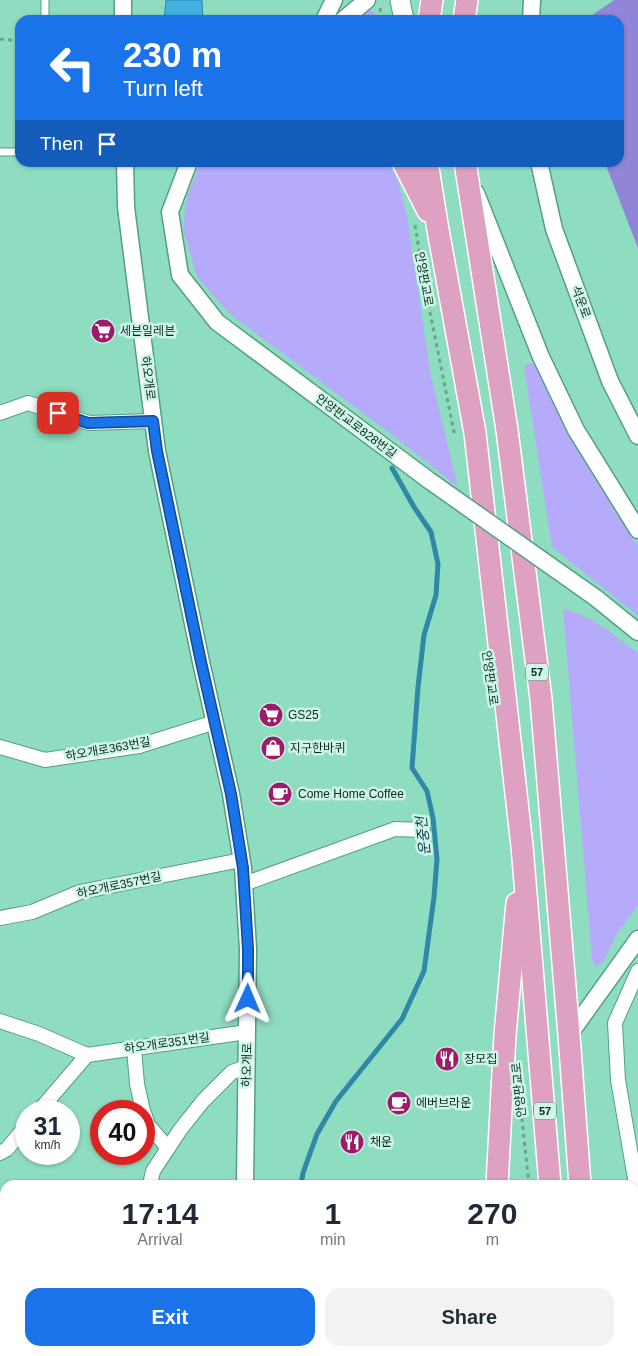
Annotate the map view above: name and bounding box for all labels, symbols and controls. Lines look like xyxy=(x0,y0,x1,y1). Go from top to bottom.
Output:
icon: left xyxy=(40,35,105,100)
text: 230 m xyxy=(123,35,222,74)
text: Turn left xyxy=(123,76,203,101)
icon: arrive xyxy=(93,130,121,158)
text: Then xyxy=(40,133,83,154)
street label: 안양판교로 xyxy=(412,251,436,307)
street label: 석운로 xyxy=(569,284,593,320)
supermarket icon: 세븐일레븐 xyxy=(90,318,116,344)
place label: 세븐일레븐 xyxy=(120,324,175,338)
street label: 하오개로 xyxy=(138,355,158,401)
street label: 안양판교로828번길 xyxy=(313,391,399,461)
pin xyxy=(37,392,79,434)
icon: arrive xyxy=(44,399,72,427)
street label: 안양판교로 xyxy=(479,650,501,706)
road number: 57 xyxy=(526,664,548,680)
supermarket icon: GS25 xyxy=(258,702,284,728)
place label: GS25 xyxy=(288,708,319,722)
street label: 하오개로363번길 xyxy=(64,735,152,763)
shop icon: 지구한바퀴 xyxy=(260,735,286,761)
place label: 지구한바퀴 xyxy=(290,741,345,755)
cafe icon: Come Home Coffee xyxy=(267,781,293,807)
place label: Come Home Coffee xyxy=(298,787,404,801)
water label: 운중천 xyxy=(413,815,433,856)
street label: 하오개로357번길 xyxy=(75,869,163,901)
position arrow xyxy=(221,972,273,1024)
street label: 하오개로351번길 xyxy=(123,1030,211,1056)
street label: 하오개로 xyxy=(240,1043,254,1087)
restaurant icon: 장모집 xyxy=(434,1046,460,1072)
place label: 장모집 xyxy=(464,1052,497,1066)
street label: 안양판교로 xyxy=(509,1062,529,1118)
cafe icon: 에버브라운 xyxy=(386,1090,412,1116)
place label: 에버브라운 xyxy=(416,1096,471,1110)
speed limit sign: 40 xyxy=(90,1100,155,1165)
road number: 57 xyxy=(534,1102,556,1120)
text: 31 xyxy=(34,1112,61,1140)
restaurant icon: 채운 xyxy=(339,1129,365,1155)
place label: 채운 xyxy=(370,1135,392,1149)
text: km/h xyxy=(34,1138,61,1152)
text: 17:14 xyxy=(122,1197,198,1230)
text: 1 xyxy=(324,1197,341,1230)
text: 270 xyxy=(467,1197,517,1230)
text: Arrival xyxy=(137,1231,183,1248)
text: min xyxy=(320,1231,346,1248)
text: m xyxy=(486,1231,499,1248)
button: Exit xyxy=(25,1288,315,1346)
button: Share xyxy=(325,1288,614,1346)

